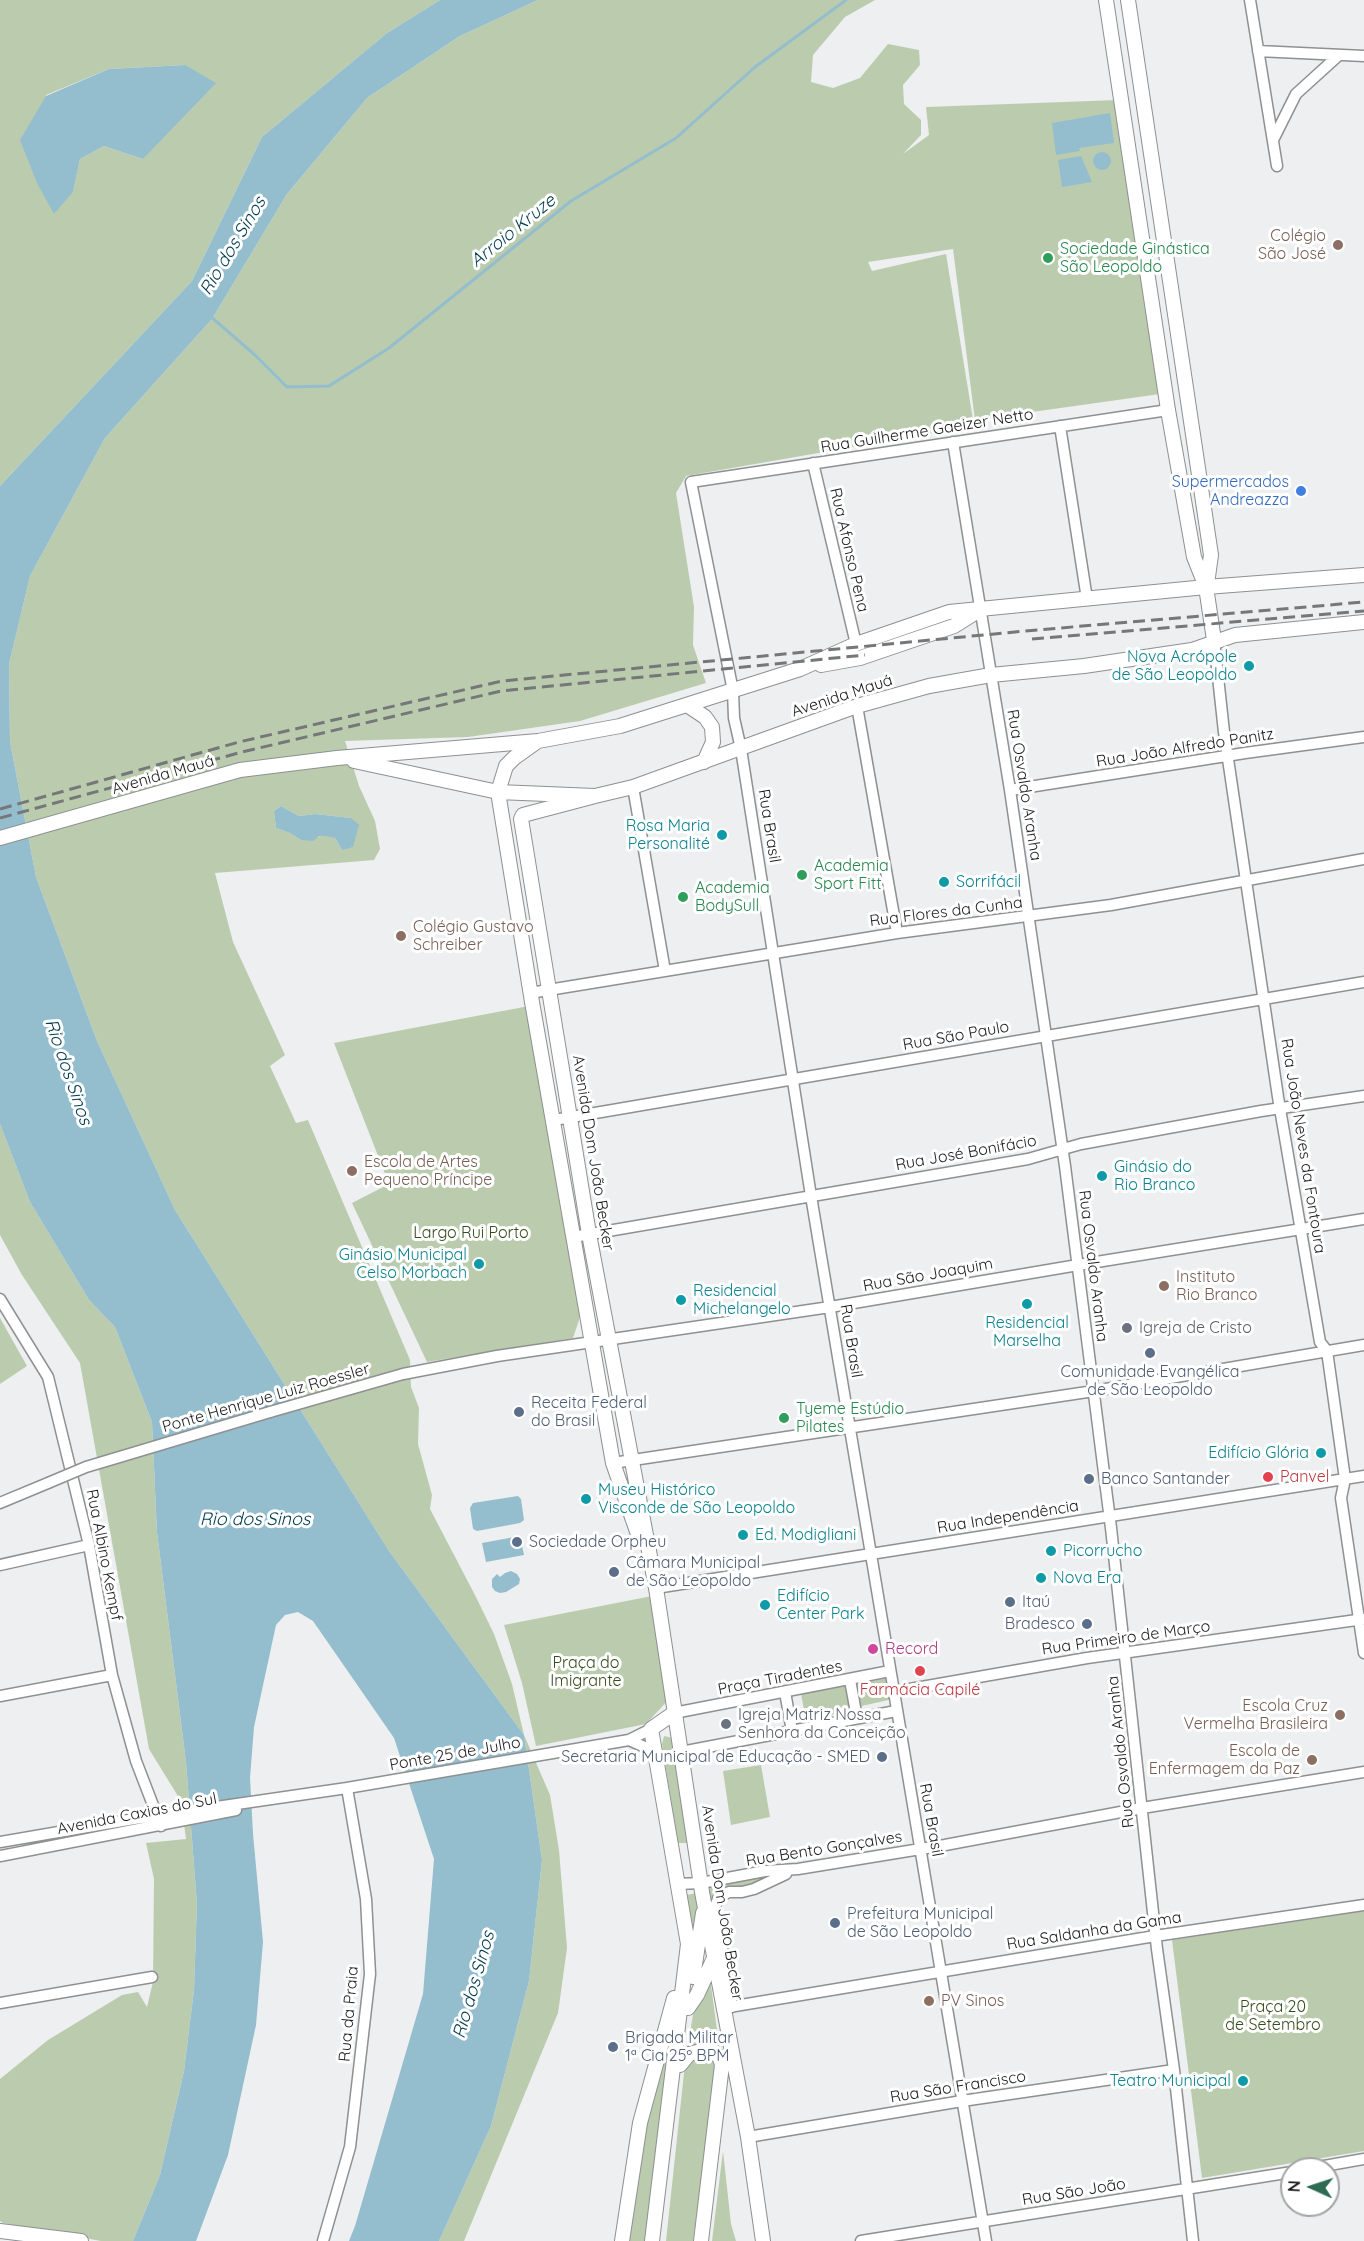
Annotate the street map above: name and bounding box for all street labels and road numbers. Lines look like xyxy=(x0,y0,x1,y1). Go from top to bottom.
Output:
street label: Rua Guilherme Gaeizer Netto xyxy=(819,405,1035,457)
street label: Rua Afonso Pena xyxy=(825,486,873,614)
street label: Avenida Mauá xyxy=(789,671,895,721)
street label: Rua Osvaldo Aranha xyxy=(1003,708,1045,862)
street label: Rua João Alfredo Panitz xyxy=(1095,724,1275,772)
street label: Avenida Mauá xyxy=(110,751,216,799)
street label: Rua Brasil xyxy=(754,788,784,864)
street label: Rua Flores da Cunha xyxy=(868,893,1024,931)
street label: Rua São Paulo xyxy=(901,1017,1011,1055)
street label: Rua João Neves da Fontoura xyxy=(1277,1037,1329,1255)
street label: Avenida Dom João Becker xyxy=(568,1054,618,1252)
street label: Rua José Bonifácio xyxy=(894,1131,1038,1175)
street label: Rua Osvaldo Aranha xyxy=(1074,1189,1112,1343)
street label: Rua São Joaquim xyxy=(861,1254,995,1296)
street label: Rua Brasil xyxy=(836,1303,866,1379)
street label: Ponte Henrique Luiz Roessler xyxy=(160,1359,372,1437)
street label: Rua Albino Kempf xyxy=(82,1488,126,1622)
street label: Rua Independência xyxy=(936,1496,1080,1538)
street label: Rua Primeiro de Março xyxy=(1041,1617,1211,1659)
street label: Praça Tiradentes xyxy=(716,1657,844,1699)
street label: Rua Osvaldo Aranha xyxy=(1103,1675,1139,1829)
street label: Ponte 25 de Julho xyxy=(388,1733,522,1775)
street label: Rua Brasil xyxy=(915,1782,947,1858)
street label: Avenida Caxias do Sul xyxy=(56,1789,218,1839)
street label: Avenida Dom João Becker xyxy=(697,1804,747,2002)
street label: Rua Bento Gonçalves xyxy=(744,1827,904,1871)
street label: Rua Saldanha da Gama xyxy=(1005,1908,1183,1954)
street label: Rua da Praia xyxy=(335,1965,363,2063)
street label: Rua São Francisco xyxy=(889,2067,1027,2107)
street label: Rua São João xyxy=(1021,2174,1127,2210)

